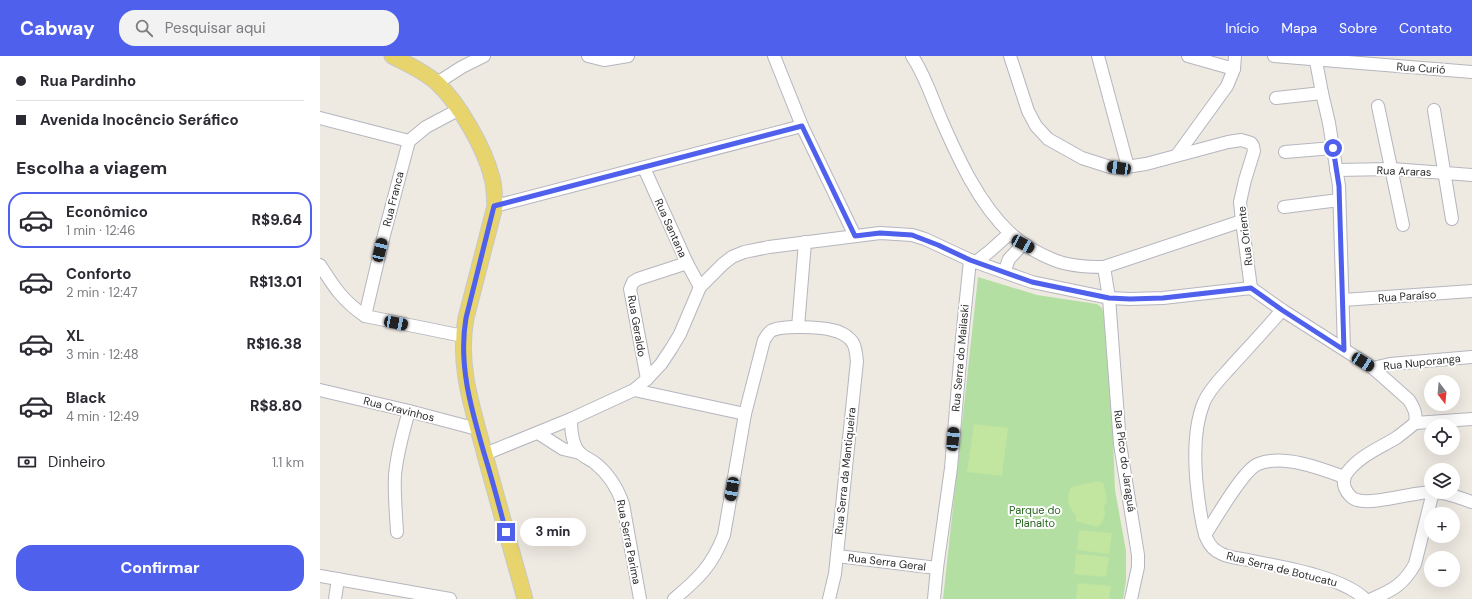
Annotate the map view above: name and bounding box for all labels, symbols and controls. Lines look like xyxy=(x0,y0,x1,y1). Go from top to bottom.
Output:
search box xyxy=(119,10,399,46)
text: Cabway xyxy=(20,16,95,41)
icon: search xyxy=(133,17,155,39)
text: Pesquisar aqui xyxy=(165,18,266,38)
text: Início xyxy=(1225,19,1259,37)
text: Mapa xyxy=(1281,19,1317,37)
text: Sobre xyxy=(1339,19,1377,37)
text: Contato xyxy=(1399,19,1452,37)
street label: Rua Curió xyxy=(1396,59,1446,77)
text: Rua Pardinho xyxy=(40,71,136,91)
text: Avenida Inocêncio Seráfico xyxy=(40,110,239,130)
route start xyxy=(1324,139,1342,157)
text: Escolha a viagem xyxy=(16,156,167,180)
car xyxy=(1106,160,1132,176)
street label: Rua Araras xyxy=(1376,163,1432,179)
street label: Rua Franca xyxy=(379,170,407,228)
street label: Rua Santana xyxy=(652,196,690,260)
icon: car xyxy=(18,202,54,238)
text: Econômico xyxy=(66,202,148,222)
street label: Rua Oriente xyxy=(1234,205,1256,267)
text: R$9.64 xyxy=(252,210,302,230)
text: 1 min · 12:46 xyxy=(66,222,135,239)
car xyxy=(1010,233,1036,255)
car xyxy=(371,237,389,263)
icon: car xyxy=(18,264,54,300)
text: Conforto xyxy=(66,264,131,284)
text: R$13.01 xyxy=(249,272,302,292)
text: 2 min · 12:47 xyxy=(66,284,138,301)
street label: Rua Paraíso xyxy=(1377,287,1437,305)
street label: Rua Geraldo xyxy=(625,294,649,358)
street label: Rua Serra do Mailaski xyxy=(948,304,972,412)
car xyxy=(383,315,409,331)
icon: car xyxy=(18,326,54,362)
text: XL xyxy=(66,326,84,346)
text: R$16.38 xyxy=(246,334,302,354)
text: 3 min · 12:48 xyxy=(66,346,139,363)
car xyxy=(1350,351,1376,373)
street label: Rua Nuporanga xyxy=(1383,351,1461,373)
north arrow xyxy=(1424,375,1460,411)
map controls xyxy=(1424,375,1460,587)
icon: car xyxy=(18,388,54,424)
text: Black xyxy=(66,388,106,408)
street label: Rua Cravinhos xyxy=(362,393,436,425)
text: R$8.80 xyxy=(250,396,302,416)
street label: Rua Serra da Mantiqueira xyxy=(831,407,859,535)
text: 4 min · 12:49 xyxy=(66,408,139,425)
street label: Rua Pico do Jaraguá xyxy=(1111,409,1139,513)
button: locate xyxy=(1424,419,1460,455)
car xyxy=(946,427,960,451)
icon: cash xyxy=(16,451,38,473)
text: Dinheiro xyxy=(48,452,105,472)
text: 1.1 km xyxy=(272,454,304,471)
button: layers xyxy=(1424,463,1460,499)
car xyxy=(724,476,740,502)
street label: Rua Serra Parima xyxy=(614,498,644,586)
park label: Parque do Planalto xyxy=(1009,503,1061,530)
button: + xyxy=(1424,507,1460,543)
callout: 3 min xyxy=(520,518,586,546)
route end xyxy=(497,523,515,541)
text: 3 min xyxy=(536,523,570,540)
button: Confirmar xyxy=(16,545,304,591)
street label: Rua Serra de Botucatu xyxy=(1225,548,1339,590)
street label: Rua Serra Geral xyxy=(847,550,927,574)
button: − xyxy=(1424,551,1460,587)

